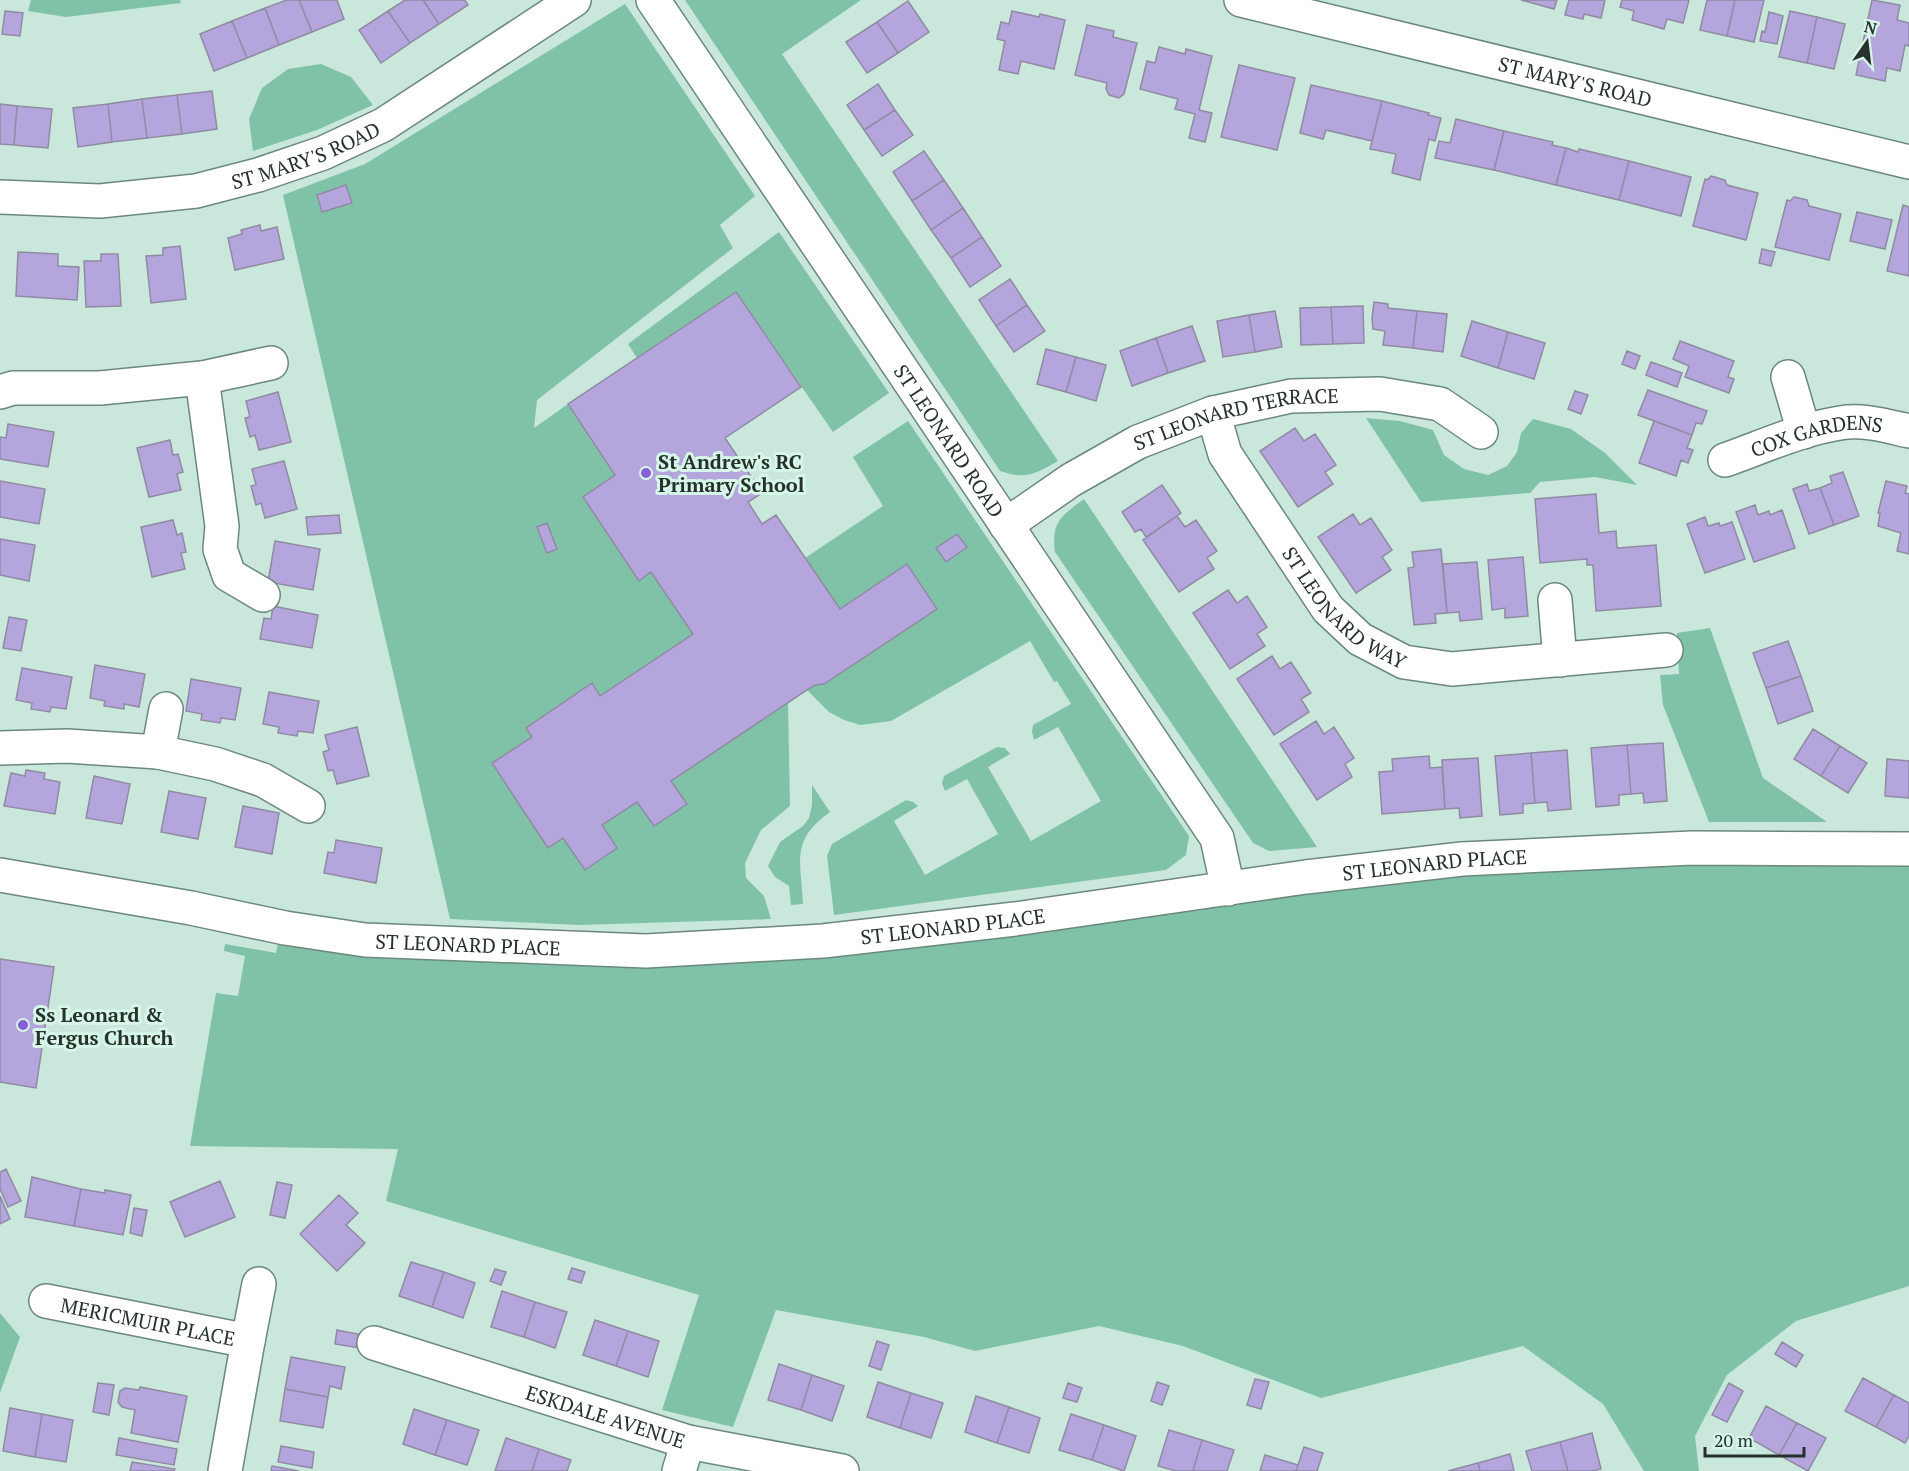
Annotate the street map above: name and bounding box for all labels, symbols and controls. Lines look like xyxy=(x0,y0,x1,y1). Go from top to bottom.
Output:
north arrow xyxy=(1837,12,1897,72)
text: N xyxy=(1862,15,1879,40)
street label: ST MARY'S ROAD xyxy=(1496,49,1655,113)
street label: ST MARY'S ROAD xyxy=(228,115,384,195)
street label: ST LEONARD ROAD xyxy=(888,359,1011,522)
street label: ST LEONARD TERRACE xyxy=(1129,381,1339,456)
street label: COX GARDENS xyxy=(1746,408,1885,463)
place label: St Andrew's RC Primary School xyxy=(658,448,805,498)
marker: St Andrew's RC Primary School xyxy=(639,466,653,480)
street label: ST LEONARD WAY xyxy=(1277,541,1411,675)
street label: ST LEONARD PLACE xyxy=(1341,842,1528,886)
street label: ST LEONARD PLACE xyxy=(859,901,1047,950)
street label: ST LEONARD PLACE xyxy=(375,927,561,961)
place label: Ss Leonard & Fergus Church xyxy=(35,1001,174,1051)
marker: Ss Leonard & Fergus Church xyxy=(16,1018,30,1032)
street label: MERICMUIR PLACE xyxy=(58,1291,238,1352)
street label: ESKDALE AVENUE xyxy=(523,1378,689,1454)
scale bar xyxy=(1705,1420,1804,1458)
text: 20 m xyxy=(1714,1428,1754,1452)

